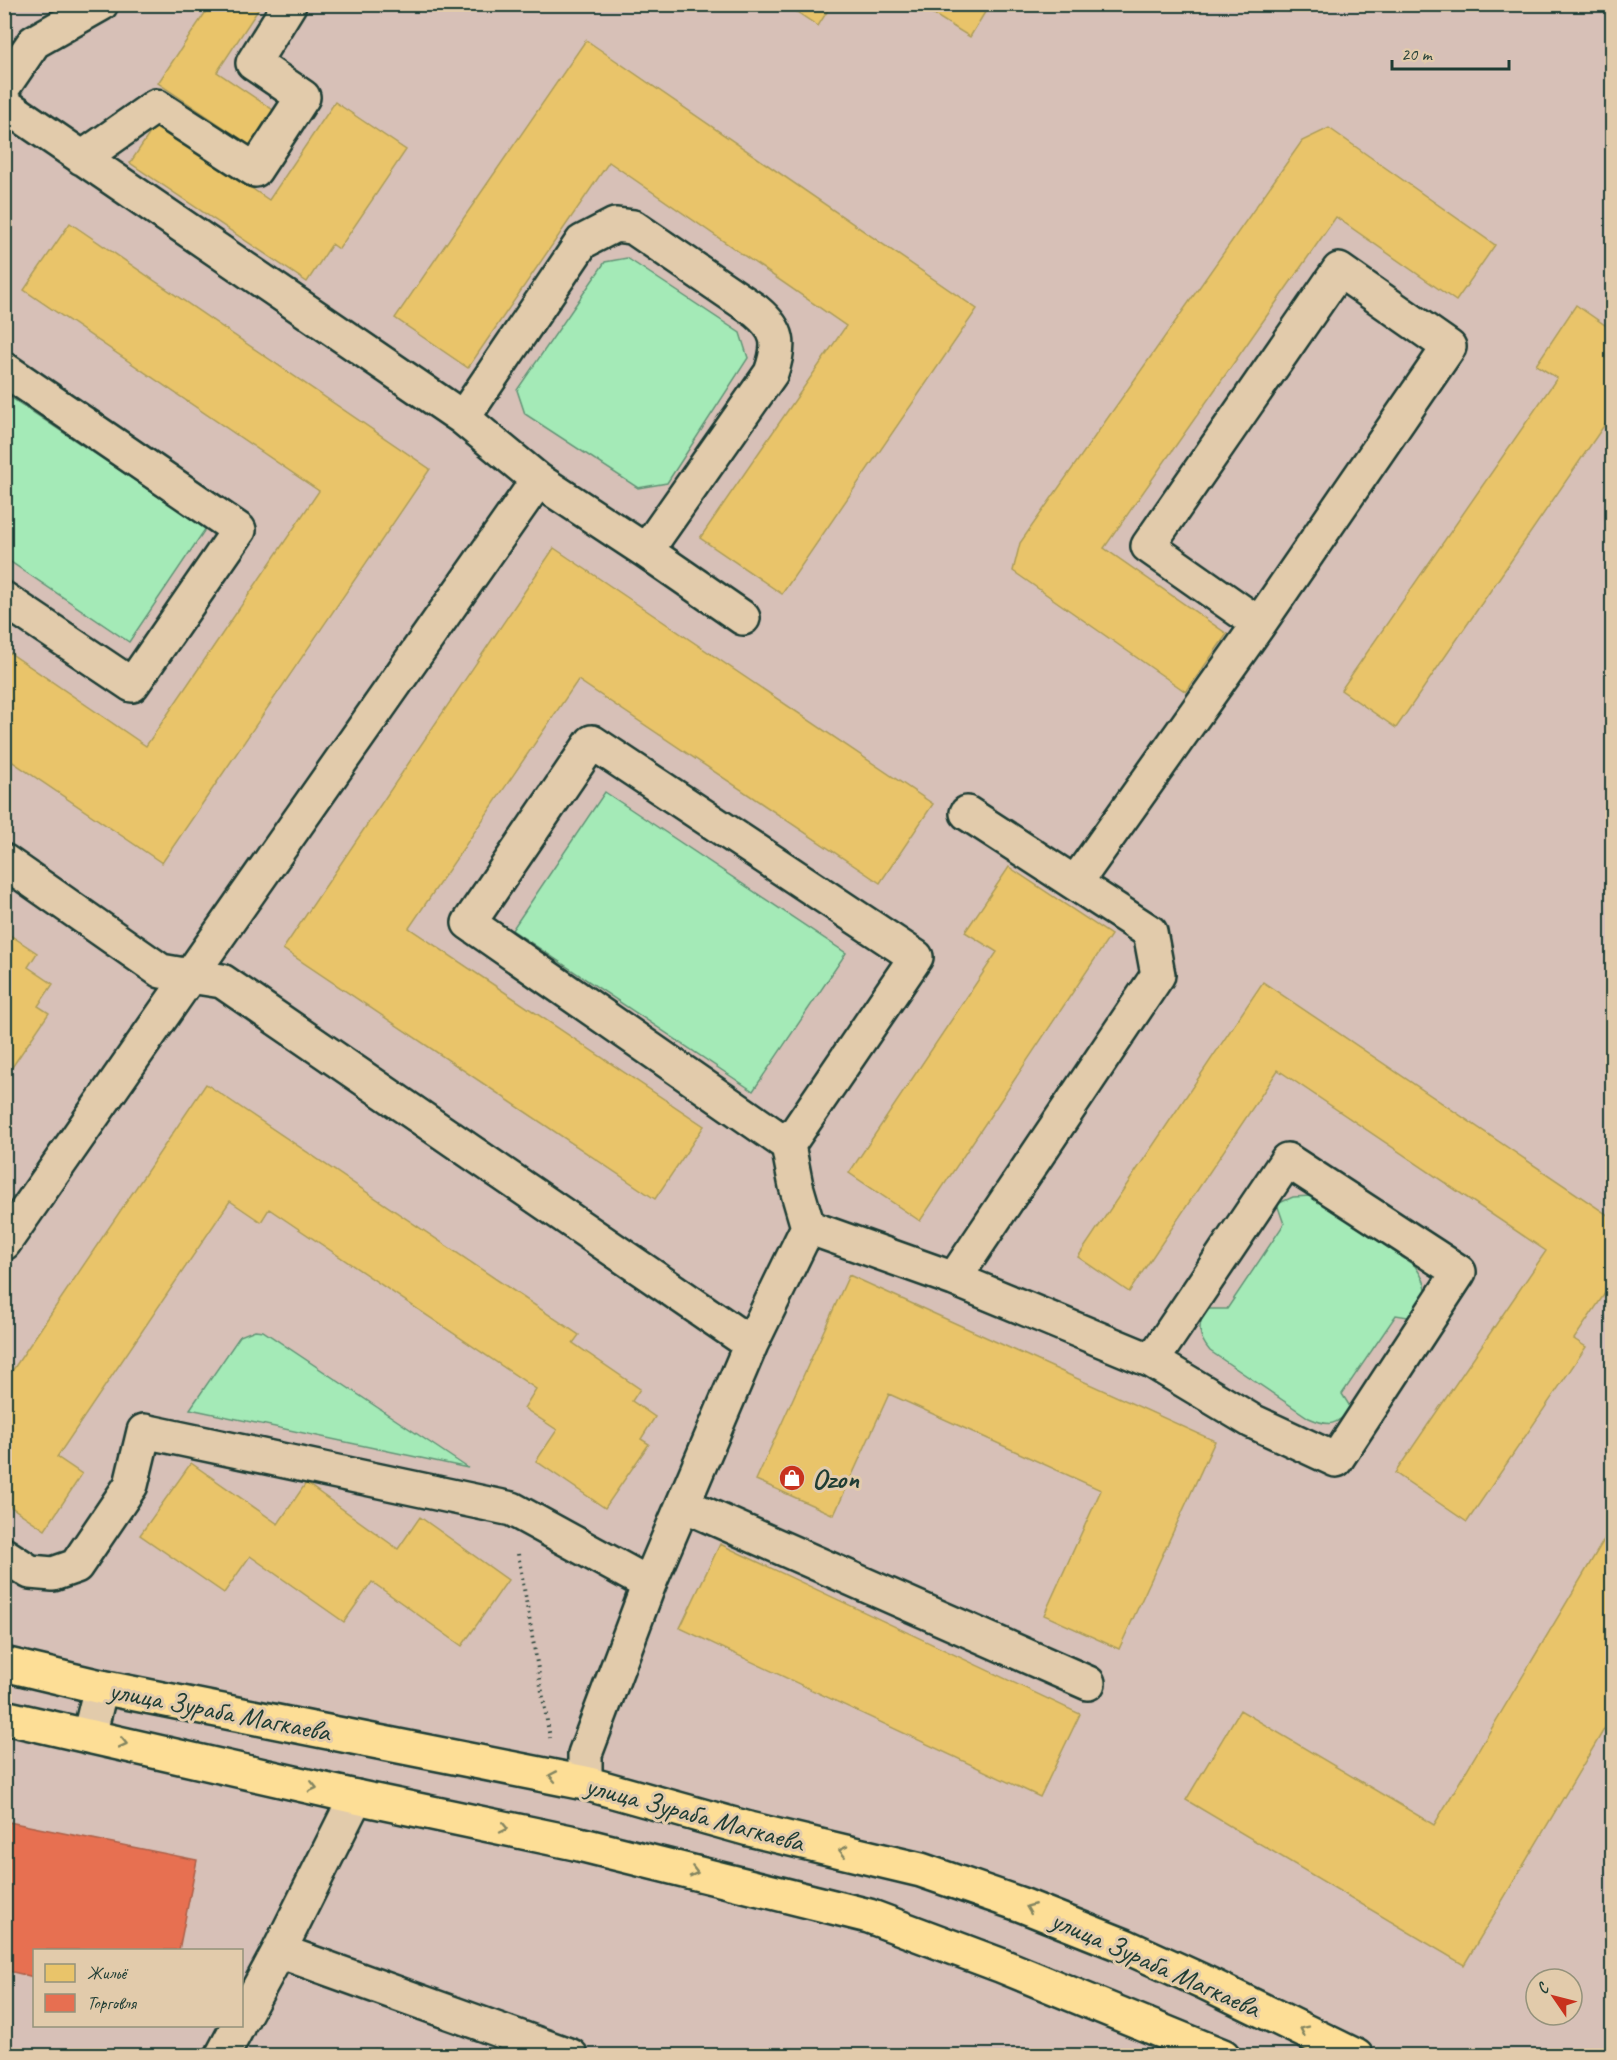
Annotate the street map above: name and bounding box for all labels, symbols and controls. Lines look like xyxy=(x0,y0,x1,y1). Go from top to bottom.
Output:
scale bar xyxy=(1392,33,1509,71)
text: 20 m xyxy=(1401,43,1434,65)
place label: Ozon xyxy=(812,1461,860,1496)
shop icon: Ozon xyxy=(777,1463,807,1493)
street label: улица Зураба Магкаева xyxy=(104,1671,335,1749)
one-way arrow xyxy=(118,1736,128,1749)
street label: улица Зураба Магкаева xyxy=(580,1767,810,1860)
one-way arrow xyxy=(548,1770,558,1783)
one-way arrow xyxy=(308,1779,318,1792)
one-way arrow xyxy=(499,1821,509,1834)
one-way arrow xyxy=(839,1846,849,1859)
one-way arrow xyxy=(688,1865,698,1878)
street label: улица Зураба Магкаева xyxy=(1044,1901,1267,2026)
one-way arrow xyxy=(1025,1903,1036,1915)
legend xyxy=(33,1949,243,2027)
text: Жильё xyxy=(87,1962,129,1984)
north arrow xyxy=(1524,1967,1584,2027)
text: С xyxy=(1532,1978,1554,1998)
text: Торговля xyxy=(87,1992,138,2014)
one-way arrow xyxy=(1299,2025,1310,2037)

